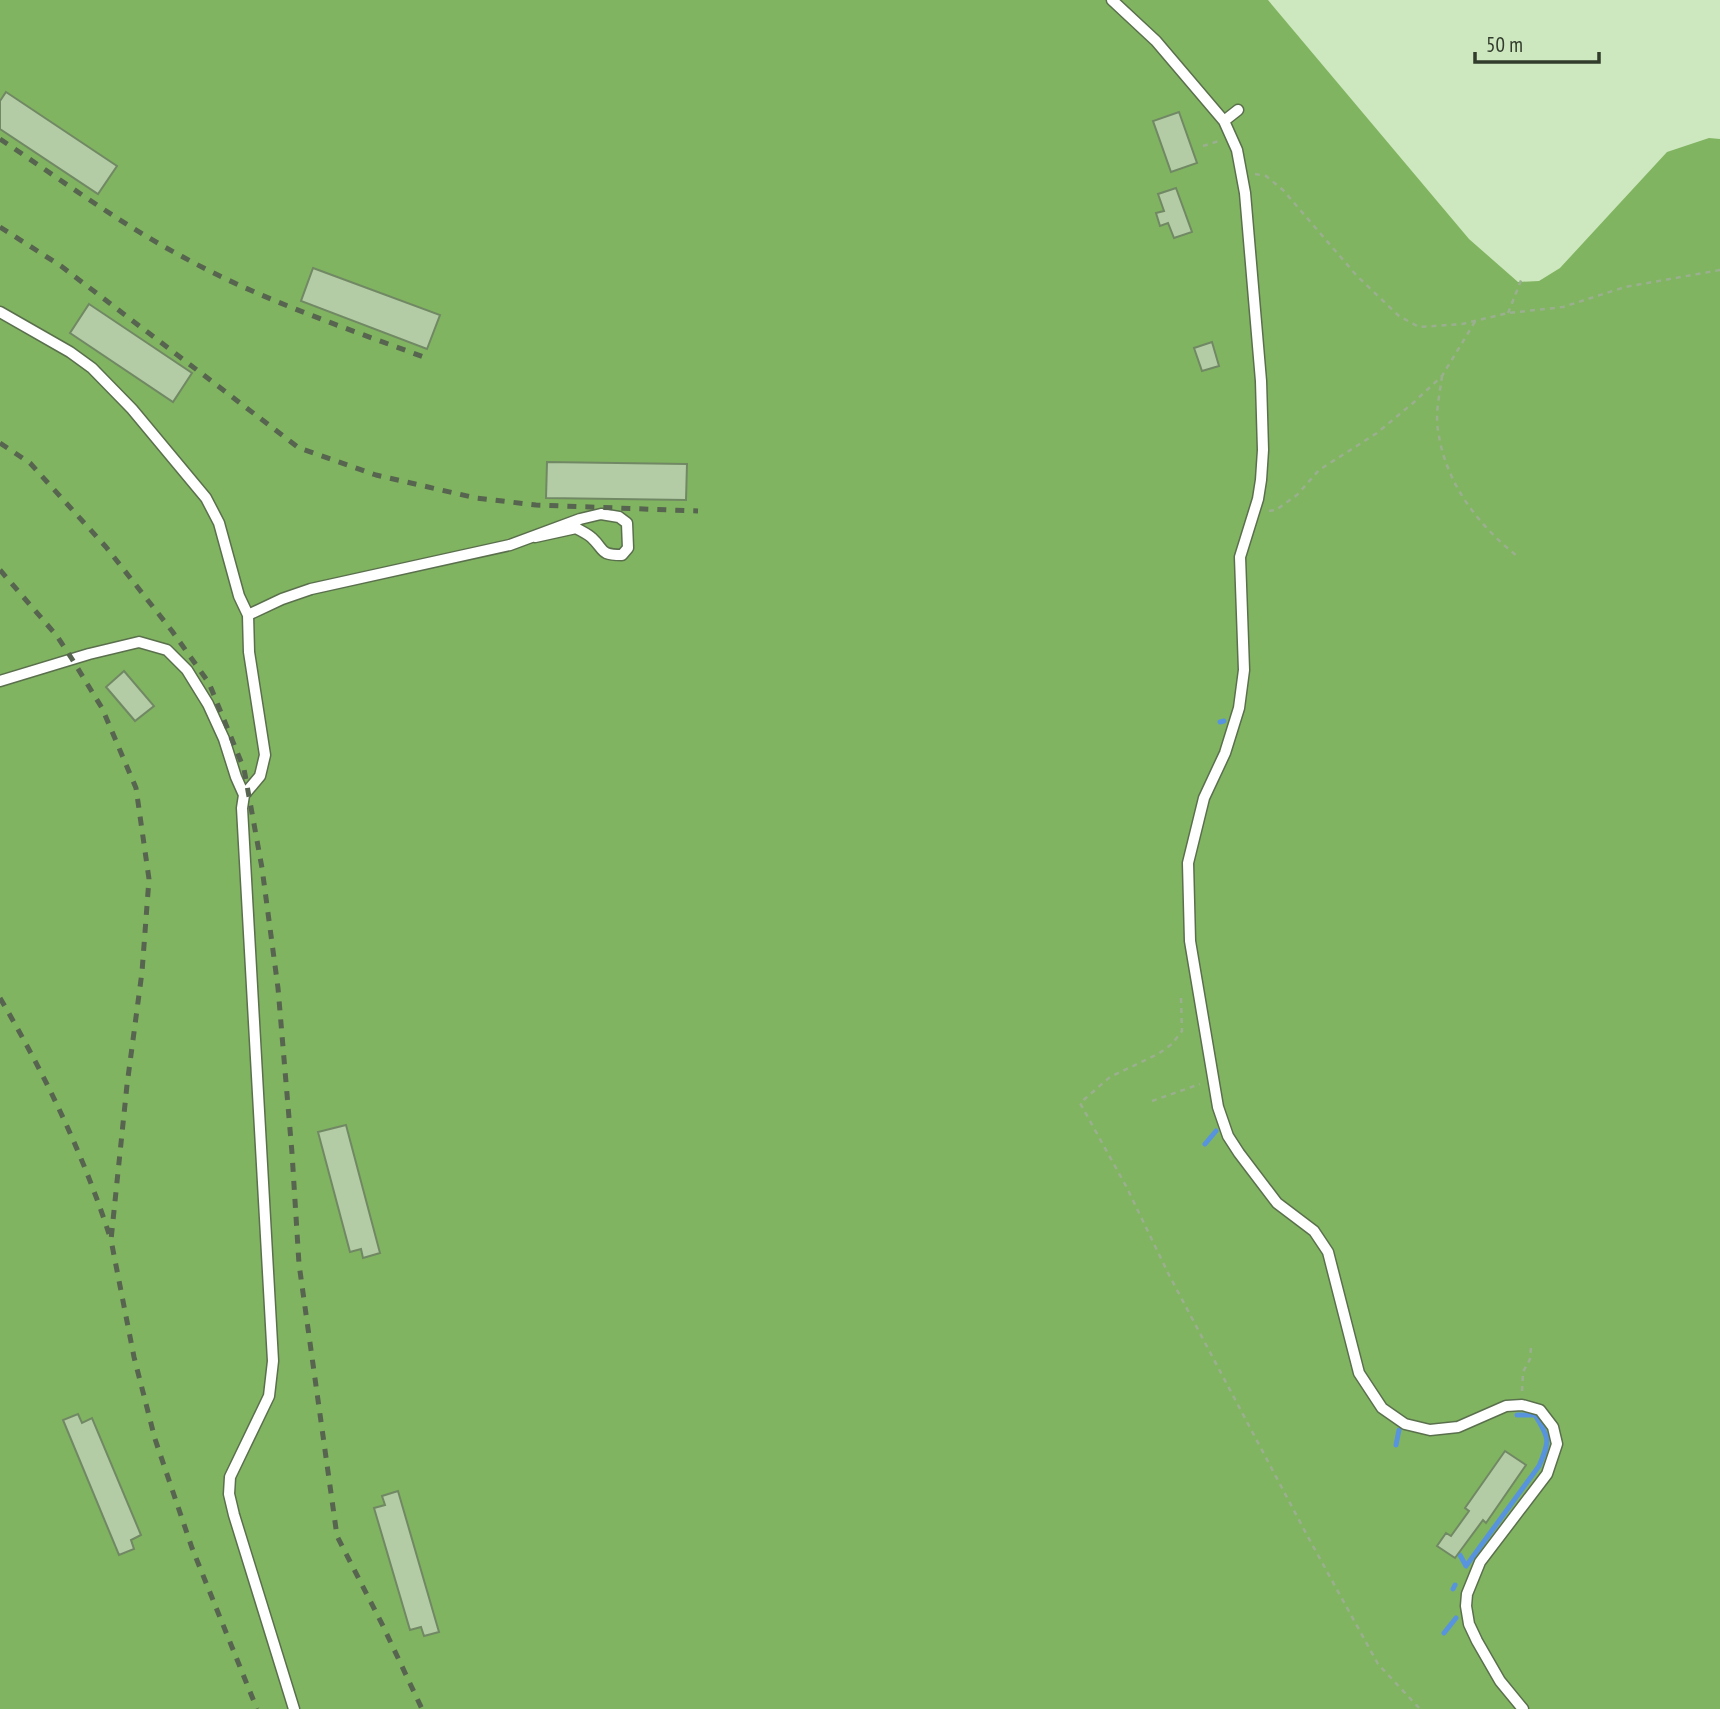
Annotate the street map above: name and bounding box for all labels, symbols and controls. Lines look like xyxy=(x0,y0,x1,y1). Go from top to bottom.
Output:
scale bar xyxy=(1475,21,1599,65)
text: 50 m xyxy=(1486,31,1523,58)

